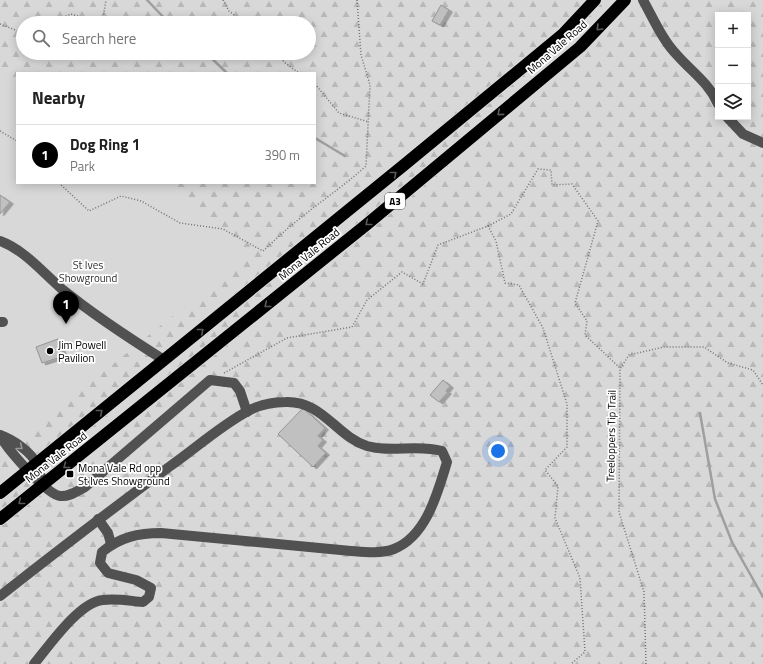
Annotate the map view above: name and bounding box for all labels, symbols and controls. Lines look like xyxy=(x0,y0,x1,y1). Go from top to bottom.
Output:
map controls xyxy=(715,12,751,120)
button: + xyxy=(715,12,751,48)
search box xyxy=(16,16,316,60)
street label: Mona Vale Road xyxy=(524,16,591,78)
one-way arrow xyxy=(596,23,604,31)
icon: search xyxy=(30,27,52,49)
text: Search here xyxy=(62,27,136,50)
button: − xyxy=(715,48,751,84)
button: layers xyxy=(715,84,751,120)
text: Nearby xyxy=(32,85,85,111)
one-way arrow xyxy=(498,109,505,116)
text: Dog Ring 1 xyxy=(70,133,140,156)
text: 1 xyxy=(41,145,49,165)
text: 390 m xyxy=(264,145,300,165)
text: Park xyxy=(70,156,95,176)
one-way arrow xyxy=(389,171,396,178)
road number: A3 xyxy=(385,193,405,209)
one-way arrow xyxy=(365,219,373,226)
street label: Mona Vale Road xyxy=(275,224,343,284)
park label: St Ives Showground xyxy=(59,257,118,286)
pin: 1 xyxy=(53,291,79,324)
one-way arrow xyxy=(264,300,271,307)
one-way arrow xyxy=(196,328,203,335)
place label: Jim Powell Pavilion xyxy=(58,337,106,366)
marker: Jim Powell Pavilion xyxy=(45,346,55,356)
street label: Treeloppers Tip Trail xyxy=(602,390,620,482)
one-way arrow xyxy=(95,410,102,417)
street label: Mona Vale Road xyxy=(22,428,91,486)
your location xyxy=(488,441,508,461)
one-way arrow xyxy=(15,442,22,449)
place label: Mona Vale Rd opp St Ives Showground xyxy=(78,460,170,489)
one-way arrow xyxy=(64,461,71,468)
marker: Mona Vale Rd opp St Ives Showground xyxy=(65,469,75,479)
one-way arrow xyxy=(19,497,26,504)

